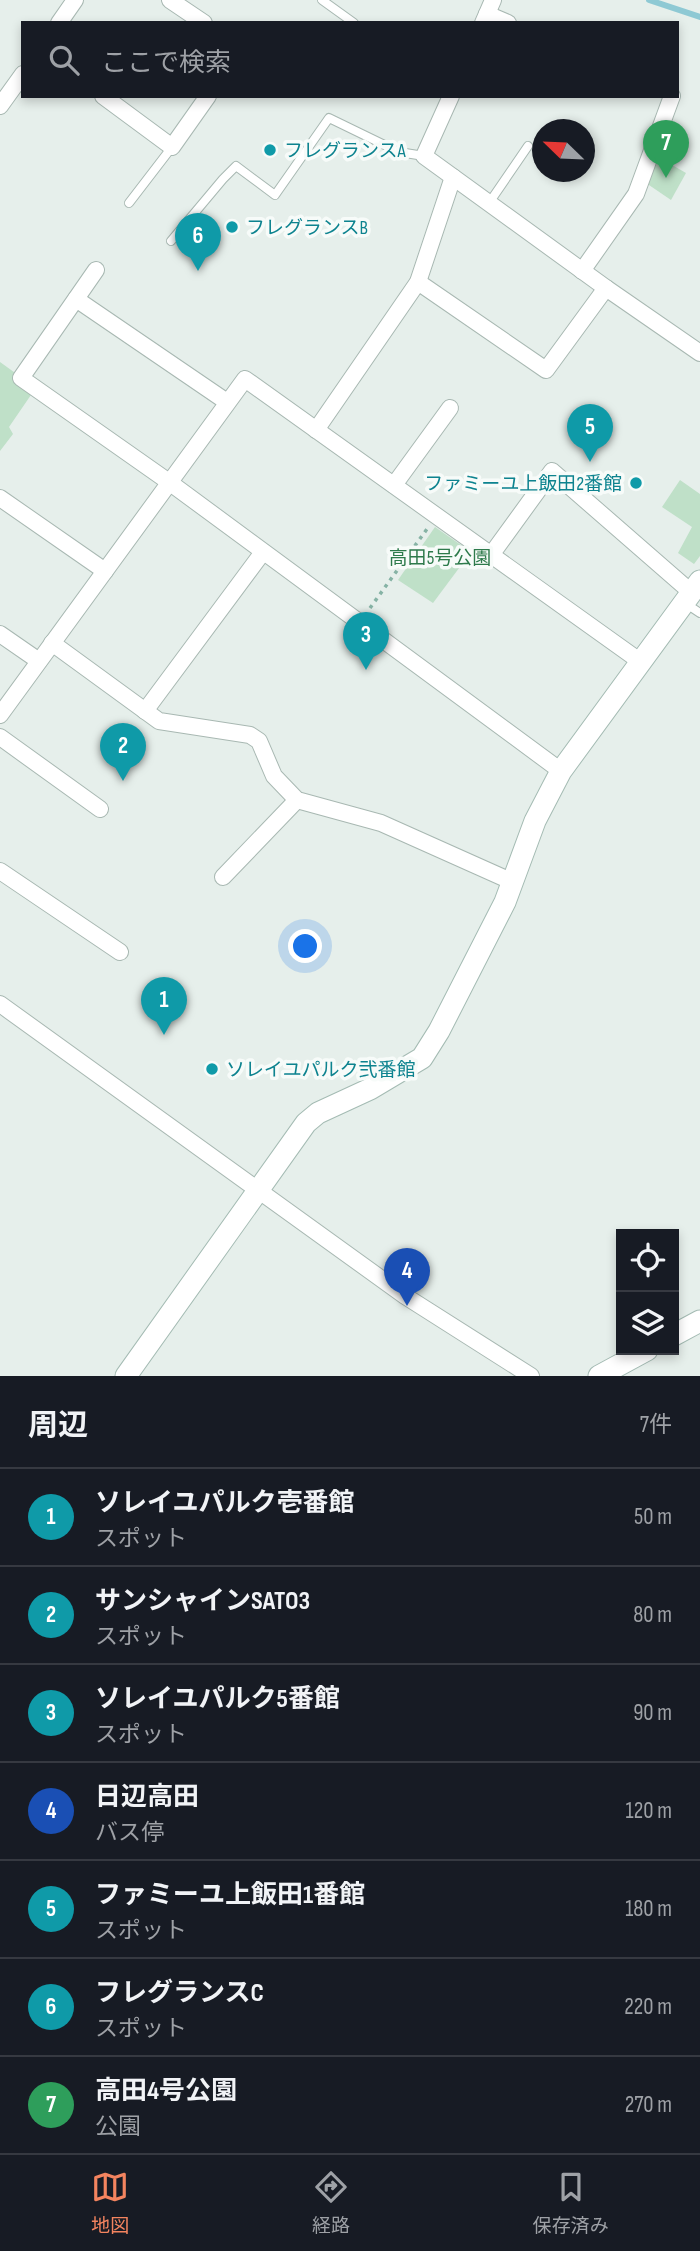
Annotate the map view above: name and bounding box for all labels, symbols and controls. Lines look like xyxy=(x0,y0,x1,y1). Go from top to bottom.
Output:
search box xyxy=(21,21,679,98)
icon: search xyxy=(45,41,83,79)
text: ここで検索 xyxy=(101,48,231,79)
north arrow xyxy=(532,119,595,182)
pin: 7 xyxy=(643,120,689,178)
place label: フレグランスA xyxy=(284,140,407,163)
marker: フレグランスA xyxy=(262,142,278,158)
pin: 6 xyxy=(175,213,221,271)
place label: フレグランスB xyxy=(246,217,368,240)
marker: フレグランスB xyxy=(224,219,240,235)
pin: 5 xyxy=(567,404,613,462)
place label: ファミーユ上飯田2番館 xyxy=(424,473,622,496)
marker: ファミーユ上飯田2番館 xyxy=(628,475,644,491)
park label: 高田5号公園 xyxy=(389,547,491,570)
pin: 3 xyxy=(343,612,389,670)
pin: 2 xyxy=(100,723,146,781)
your location xyxy=(288,929,322,963)
pin: 1 xyxy=(141,977,187,1035)
place label: ソレイユパルク弐番館 xyxy=(226,1059,416,1082)
marker: ソレイユパルク弐番館 xyxy=(204,1061,220,1077)
map controls xyxy=(616,1229,679,1355)
button: locate xyxy=(616,1229,679,1292)
pin: 4 xyxy=(384,1248,430,1306)
button: layers xyxy=(616,1292,679,1355)
text: 周辺 xyxy=(28,1408,88,1444)
text: 7件 xyxy=(640,1411,672,1439)
text: ソレイユパルク壱番館 xyxy=(95,1488,354,1519)
text: 1 xyxy=(46,1503,56,1531)
text: 50 m xyxy=(634,1503,672,1531)
text: スポット xyxy=(95,1525,187,1553)
text: サンシャインSATO3 xyxy=(95,1586,310,1617)
text: 2 xyxy=(46,1601,56,1629)
text: 80 m xyxy=(633,1601,672,1629)
text: スポット xyxy=(95,1623,187,1651)
text: ソレイユパルク5番館 xyxy=(95,1684,340,1715)
text: 3 xyxy=(46,1699,56,1727)
text: 90 m xyxy=(633,1699,672,1727)
text: スポット xyxy=(95,1721,187,1749)
text: 日辺高田 xyxy=(95,1782,199,1813)
text: 4 xyxy=(46,1797,56,1825)
text: 120 m xyxy=(626,1797,672,1825)
text: バス停 xyxy=(95,1819,164,1847)
text: ファミーユ上飯田1番館 xyxy=(95,1880,365,1911)
text: 5 xyxy=(46,1895,56,1923)
text: 180 m xyxy=(625,1895,672,1923)
text: スポット xyxy=(95,1917,187,1945)
text: フレグランスC xyxy=(95,1978,264,2009)
text: 6 xyxy=(46,1993,56,2021)
text: 220 m xyxy=(624,1993,672,2021)
text: スポット xyxy=(95,2015,187,2043)
text: 高田4号公園 xyxy=(95,2076,237,2107)
text: 7 xyxy=(46,2091,56,2119)
text: 270 m xyxy=(625,2091,672,2119)
text: 公園 xyxy=(95,2113,141,2141)
tab: 地図 xyxy=(91,2168,129,2238)
tab: 経路 xyxy=(312,2168,350,2238)
tab: 保存済み xyxy=(533,2168,609,2238)

